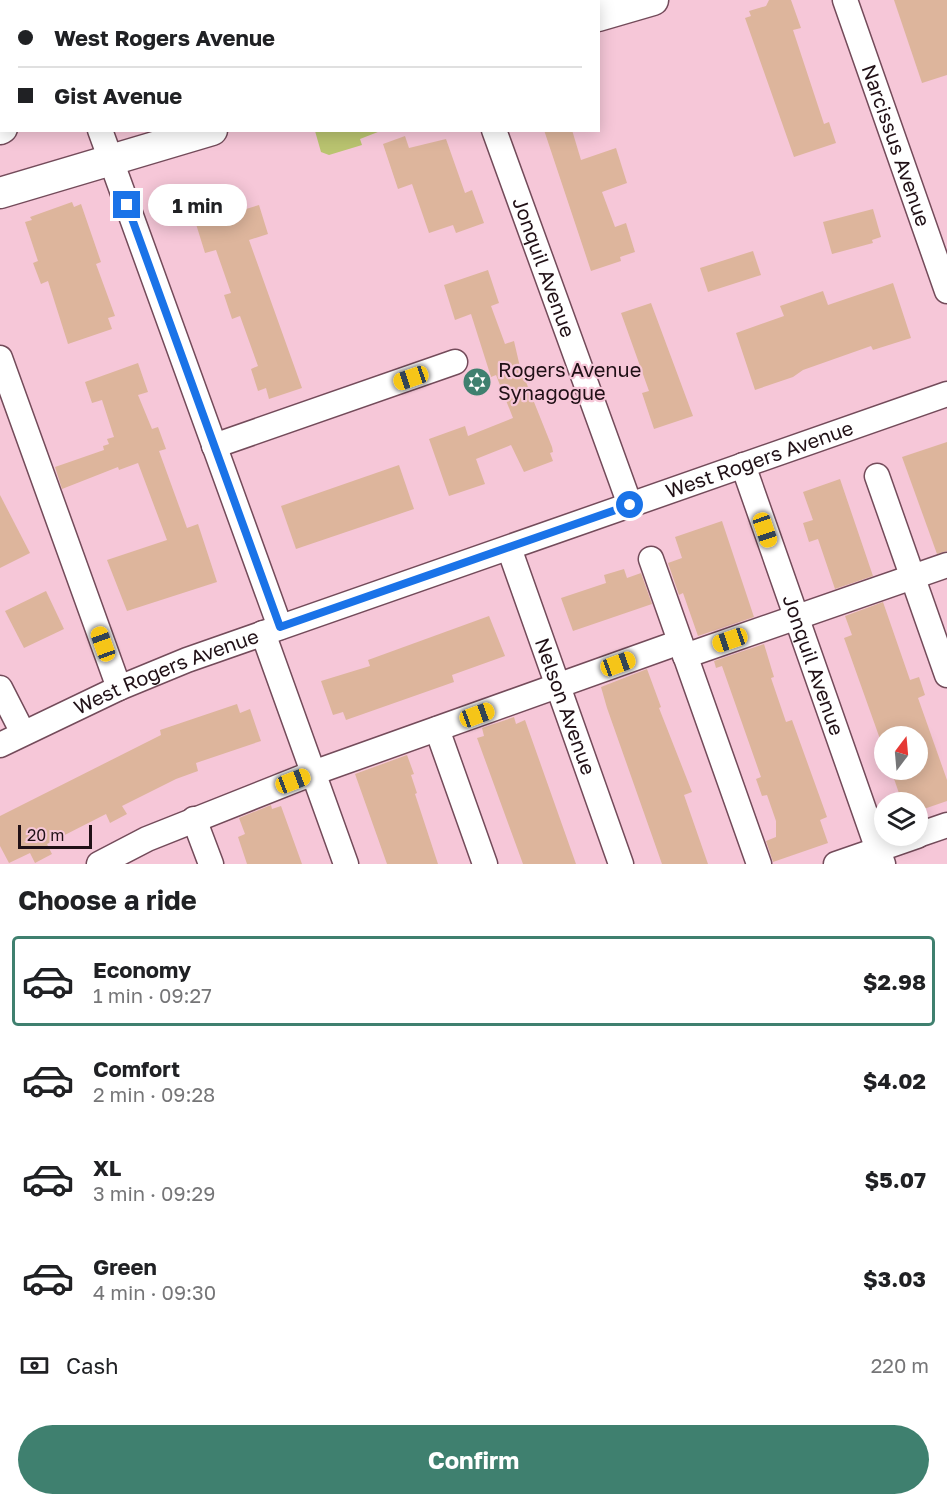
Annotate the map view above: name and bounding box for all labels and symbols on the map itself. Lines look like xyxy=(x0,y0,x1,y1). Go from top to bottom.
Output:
street label: Narcissus Avenue xyxy=(857,61,936,229)
callout: 1 min xyxy=(148,184,247,226)
route end xyxy=(113,191,140,218)
street label: Jonquil Avenue xyxy=(508,194,581,340)
place label: Rogers Avenue Synagogue xyxy=(498,357,641,404)
car xyxy=(391,364,431,392)
synagogue icon: Rogers Avenue Synagogue xyxy=(461,366,493,398)
street label: West Rogers Avenue xyxy=(662,415,856,503)
route start xyxy=(616,491,643,518)
car xyxy=(751,510,779,550)
street label: Jonquil Avenue xyxy=(778,591,850,738)
street label: West Rogers Avenue xyxy=(70,623,261,719)
car xyxy=(88,624,118,664)
car xyxy=(710,626,750,654)
street label: Nelson Avenue xyxy=(531,634,601,778)
car xyxy=(598,649,638,679)
car xyxy=(457,700,497,730)
north arrow xyxy=(874,726,928,780)
car xyxy=(273,766,313,796)
scale bar xyxy=(18,822,92,850)

